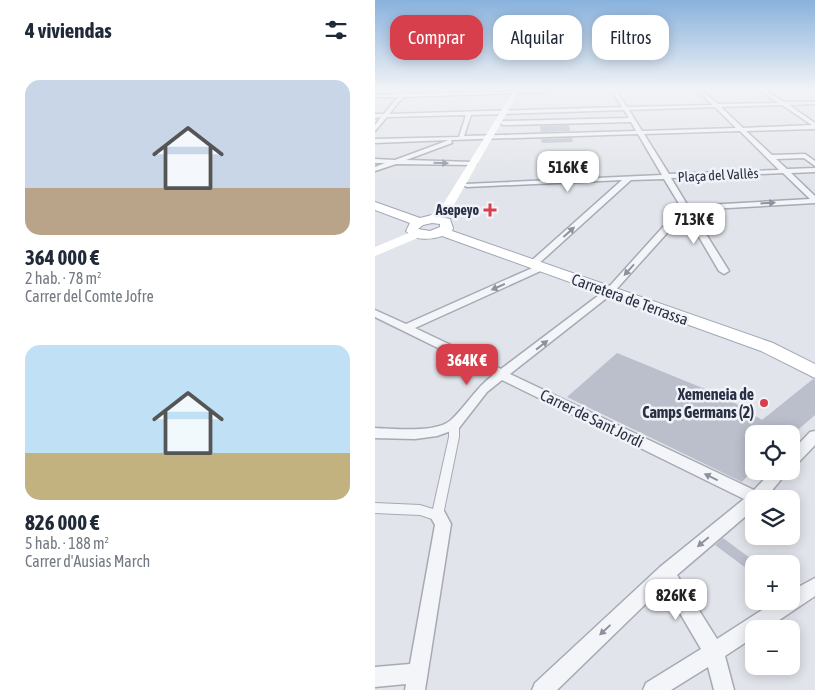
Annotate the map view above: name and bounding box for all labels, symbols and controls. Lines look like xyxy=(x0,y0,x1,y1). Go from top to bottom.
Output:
chip: Comprar xyxy=(390,15,483,60)
chip: Alquilar xyxy=(493,15,582,60)
chip: Filtros xyxy=(592,15,669,60)
icon: filters xyxy=(322,16,350,44)
text: 4 viviendas xyxy=(25,18,112,42)
icon: home xyxy=(143,113,233,203)
pin: 516K € xyxy=(527,150,609,193)
text: 516K € xyxy=(548,158,588,176)
one-way arrow xyxy=(433,159,449,167)
street label: Plaça del Vallès xyxy=(677,165,759,185)
one-way arrow xyxy=(761,199,777,207)
place label: Asepeyo xyxy=(435,202,479,218)
pin: 713K € xyxy=(653,202,735,245)
marker: Asepeyo xyxy=(483,203,497,217)
text: 713K € xyxy=(674,210,714,228)
one-way arrow xyxy=(563,226,575,238)
text: 364 000 € xyxy=(25,245,99,269)
one-way arrow xyxy=(623,263,635,275)
text: 2 hab. · 78 m² xyxy=(25,269,101,287)
street label: Carretera de Terrassa xyxy=(569,270,691,328)
one-way arrow xyxy=(491,284,505,292)
text: Carrer del Comte Jofre xyxy=(25,287,154,305)
one-way arrow xyxy=(535,339,548,350)
pin: 364K € xyxy=(426,344,508,386)
text: 364K € xyxy=(447,351,487,369)
icon: home xyxy=(143,378,233,468)
street label: Carrer de Sant Jordi xyxy=(537,385,647,451)
place label: Xemeneia de Camps Germans (2) xyxy=(642,385,754,421)
marker: Xemeneia de Camps Germans (2) xyxy=(758,397,770,409)
map controls xyxy=(745,425,800,675)
button: locate xyxy=(745,425,800,480)
one-way arrow xyxy=(704,473,719,481)
button: layers xyxy=(745,490,800,545)
text: 826 000 € xyxy=(25,510,99,534)
text: 5 hab. · 188 m² xyxy=(25,534,109,552)
one-way arrow xyxy=(697,537,710,548)
text: Carrer d'Ausias March xyxy=(25,552,150,570)
button: + xyxy=(745,555,800,610)
pin: 826K € xyxy=(635,578,717,621)
text: 826K € xyxy=(656,586,696,604)
button: − xyxy=(745,620,800,675)
one-way arrow xyxy=(600,624,612,636)

